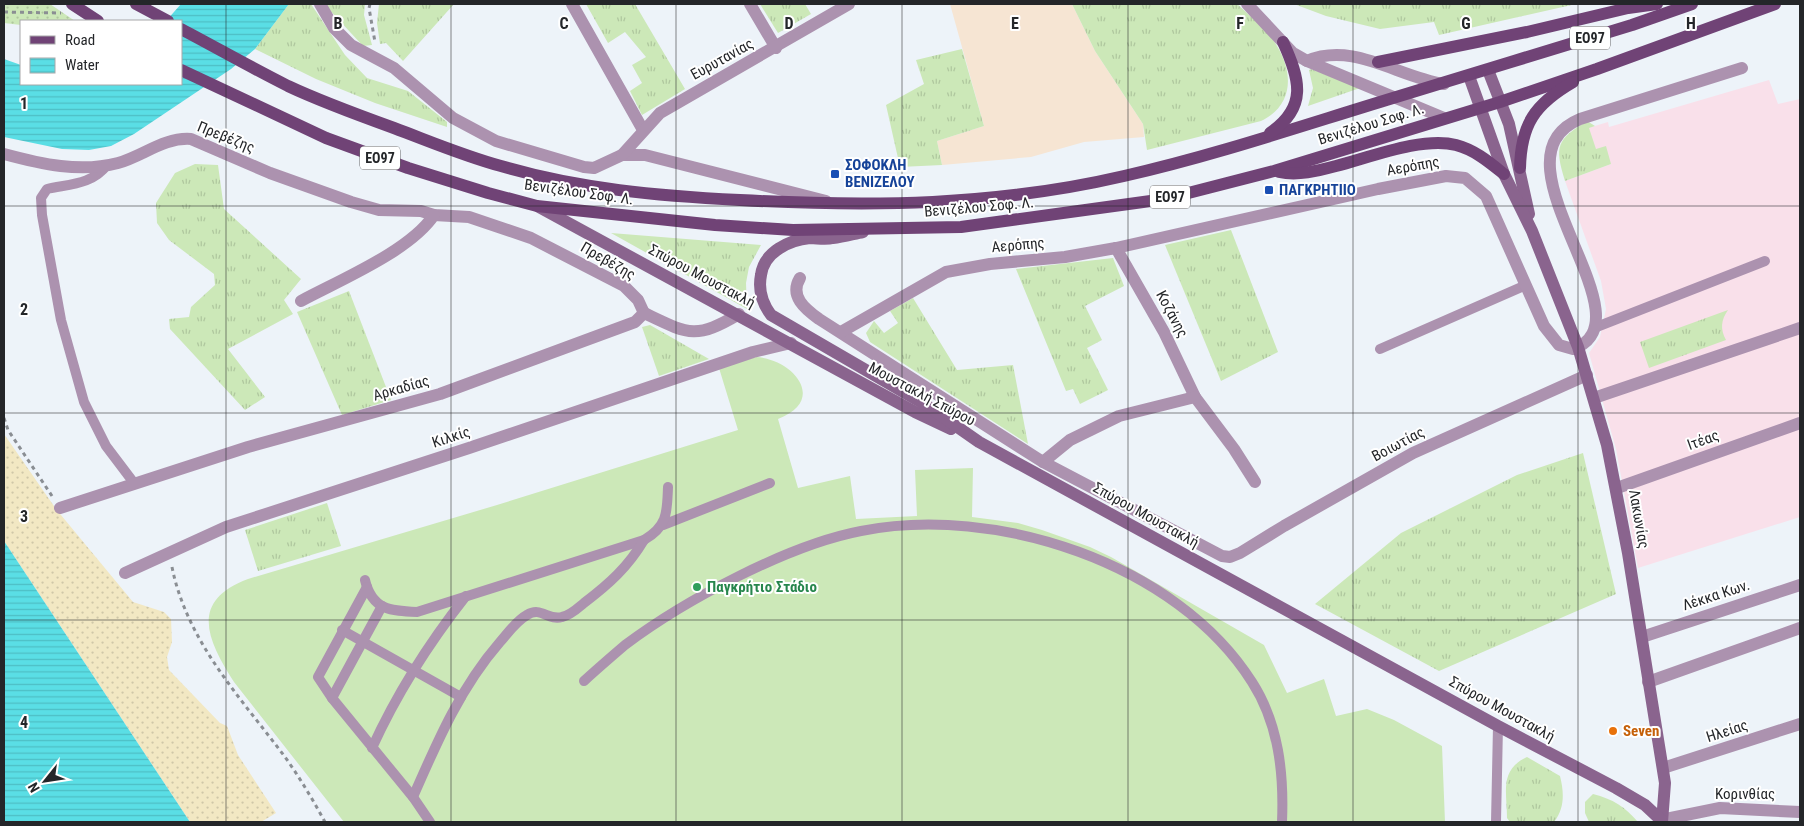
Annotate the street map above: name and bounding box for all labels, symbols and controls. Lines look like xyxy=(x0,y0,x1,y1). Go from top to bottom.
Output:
text: B xyxy=(334,14,343,33)
text: C xyxy=(559,14,569,33)
text: D xyxy=(784,14,794,33)
text: E xyxy=(1011,14,1019,33)
text: F xyxy=(1236,14,1244,33)
text: G xyxy=(1461,14,1471,33)
text: H xyxy=(1686,14,1696,33)
legend xyxy=(20,20,182,85)
road number: ΕΟ97 xyxy=(1570,26,1610,49)
text: Road xyxy=(65,31,95,49)
street label: Ευρυτανίας xyxy=(688,34,756,84)
text: Water xyxy=(65,56,100,74)
text: 1 xyxy=(20,94,28,113)
street label: Βενιζέλου Σοφ. Λ. xyxy=(1316,99,1426,149)
street label: Πρεβέζης xyxy=(195,117,257,157)
road number: ΕΟ97 xyxy=(360,146,400,170)
street label: Αερόπης xyxy=(1385,153,1441,179)
place label: ΣΟΦΟΚΛΗ ΒΕΝΙΖΕΛΟΥ xyxy=(845,156,915,191)
marker: ΣΟΦΟΚΛΗ ΒΕΝΙΖΕΛΟΥ xyxy=(829,168,841,180)
street label: Βενιζέλου Σοφ. Λ. xyxy=(523,175,635,209)
place label: ΠΑΓΚΡΗΤΙΙΟ xyxy=(1279,181,1356,199)
marker: ΠΑΓΚΡΗΤΙΙΟ xyxy=(1263,184,1275,196)
road number: ΕΟ97 xyxy=(1150,186,1190,208)
street label: Βενιζέλου Σοφ. Λ. xyxy=(923,193,1035,221)
street label: Αερόπης xyxy=(991,234,1045,256)
street label: Πρεβέζης xyxy=(577,238,639,284)
street label: Σπύρου Μουστακλή xyxy=(646,240,758,312)
street label: Κοζάνης xyxy=(1152,287,1192,341)
text: 2 xyxy=(20,300,28,319)
street label: Μουστακλή Σπύρου xyxy=(866,358,978,430)
street label: Αρκαδίας xyxy=(371,371,431,405)
street label: Κιλκίς xyxy=(430,422,472,452)
street label: Βοιωτίας xyxy=(1369,423,1427,465)
street label: Ιτέας xyxy=(1685,426,1721,454)
street label: Σπύρου Μουστακλή xyxy=(1090,478,1202,552)
street label: Λακωνίας xyxy=(1625,488,1653,550)
text: 3 xyxy=(20,507,28,526)
street label: Λέκκα Κων. xyxy=(1680,576,1752,614)
place label: Παγκρήτιο Στάδιο xyxy=(707,578,817,596)
marker: Παγκρήτιο Στάδιο xyxy=(691,581,703,593)
street label: Σπύρου Μουστακλή xyxy=(1446,672,1558,746)
text: 4 xyxy=(20,713,28,732)
street label: Ηλείας xyxy=(1704,716,1750,746)
place label: Seven xyxy=(1623,722,1659,740)
marker: Seven xyxy=(1607,725,1619,737)
north arrow xyxy=(20,756,70,806)
text: N xyxy=(25,780,43,795)
street label: Κορινθίας xyxy=(1715,785,1775,803)

